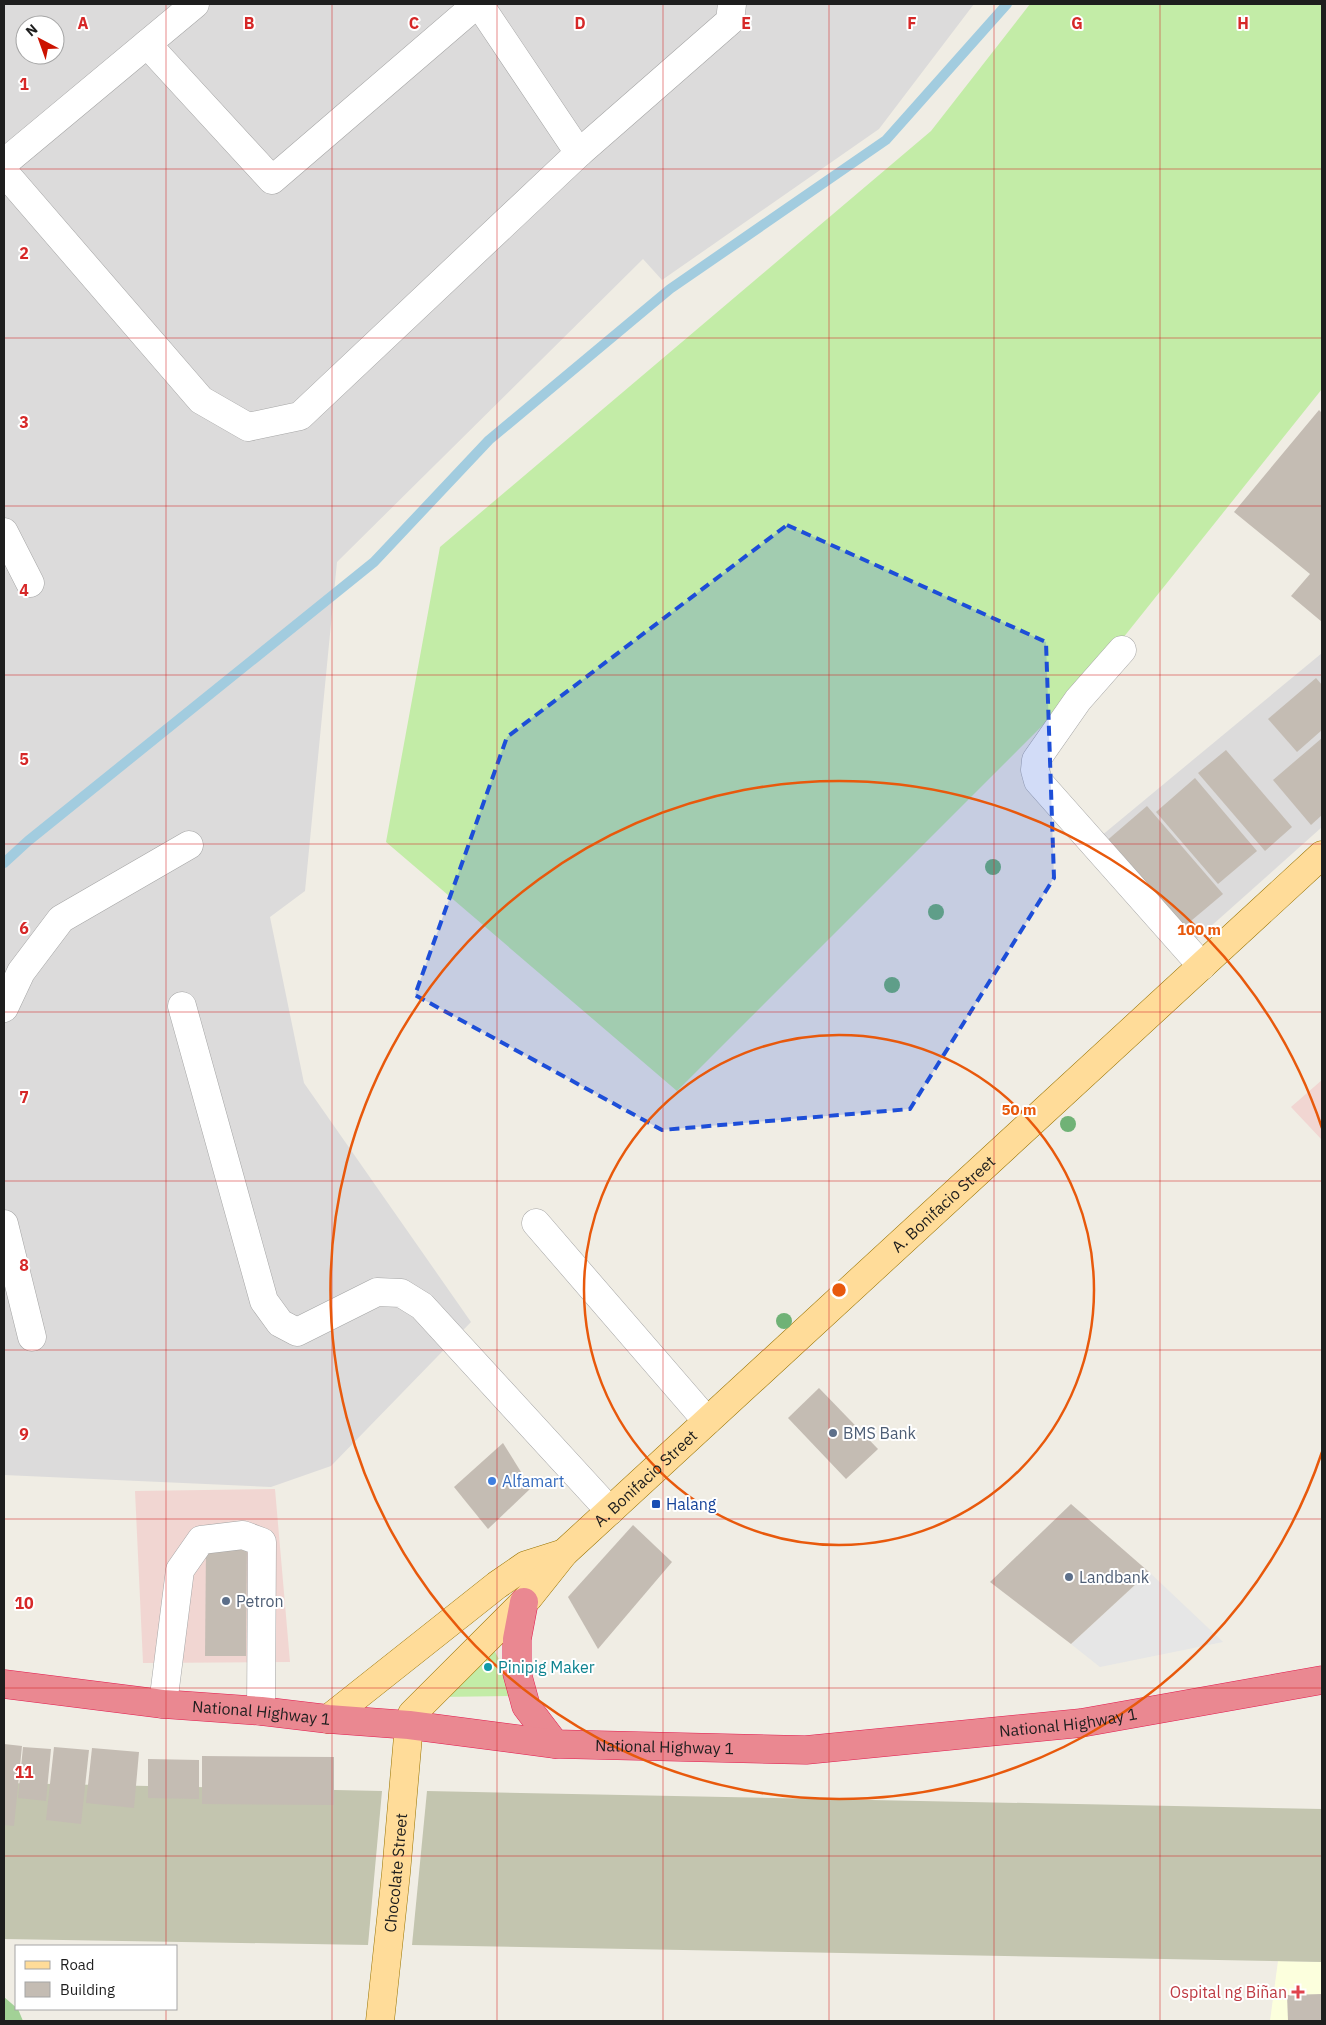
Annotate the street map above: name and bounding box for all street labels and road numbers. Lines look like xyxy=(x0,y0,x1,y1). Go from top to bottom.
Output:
street label: A. Bonifacio Street xyxy=(887,1151,999,1256)
street label: A. Bonifacio Street xyxy=(589,1426,701,1531)
street label: National Highway 1 xyxy=(191,1696,332,1729)
street label: National Highway 1 xyxy=(998,1703,1139,1741)
street label: National Highway 1 xyxy=(595,1735,734,1758)
street label: Chocolate Street xyxy=(380,1812,411,1934)

